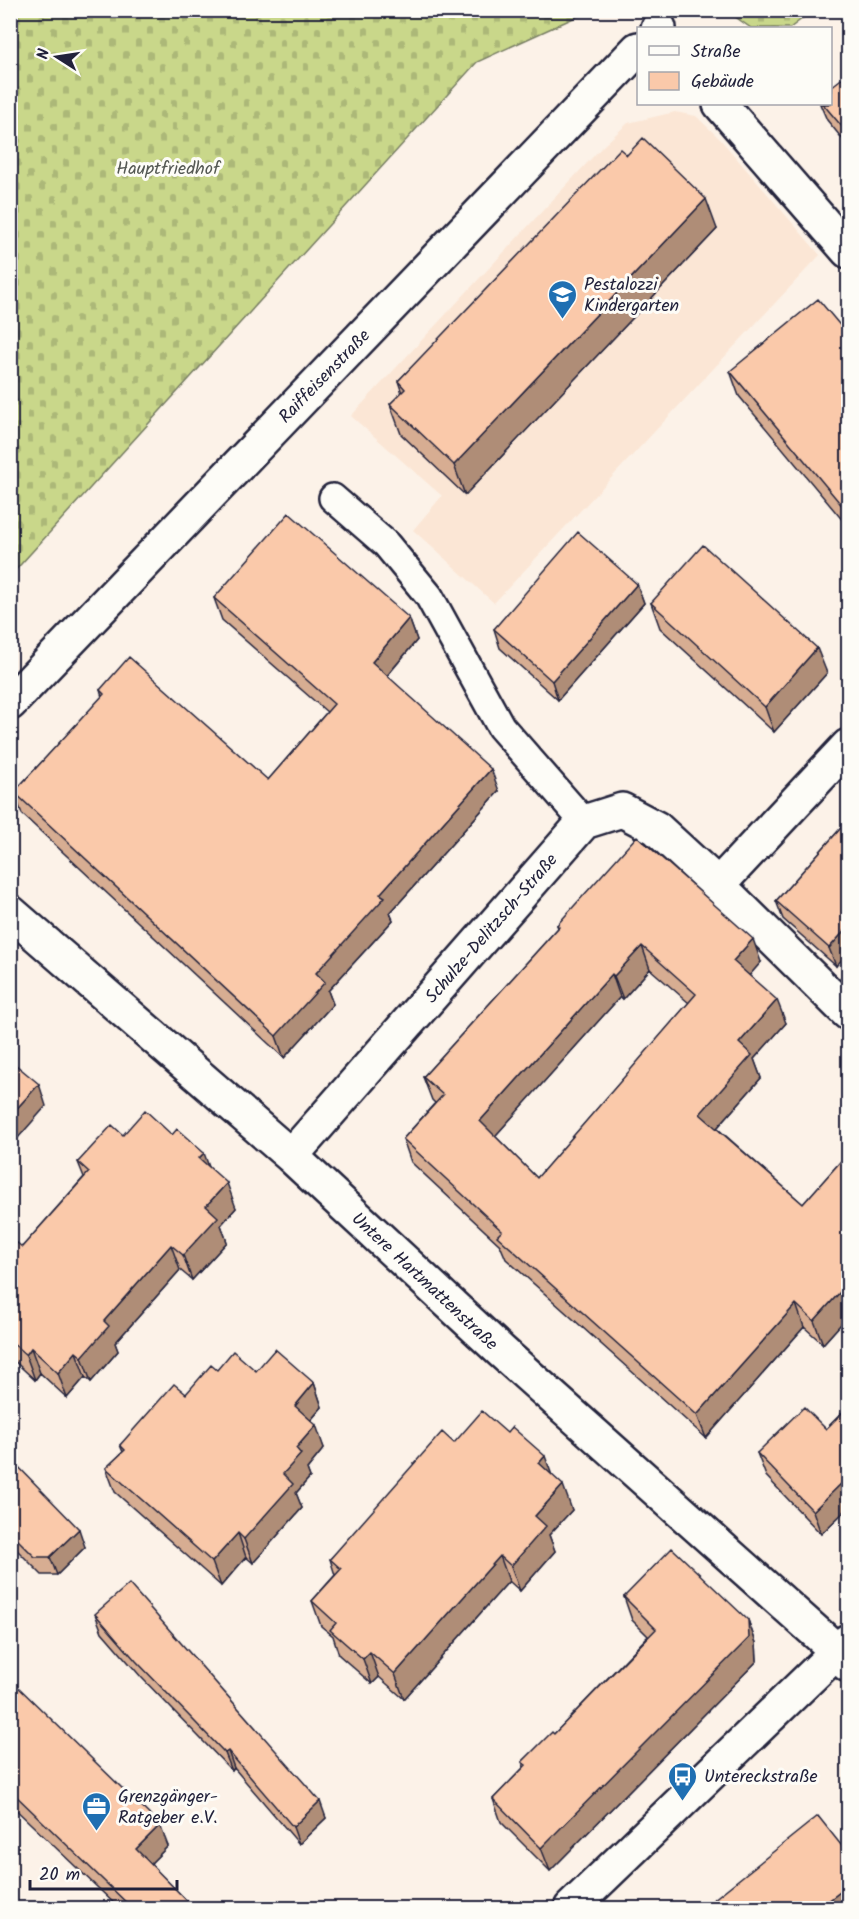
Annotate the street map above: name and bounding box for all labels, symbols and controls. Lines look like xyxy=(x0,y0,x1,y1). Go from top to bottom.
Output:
north arrow xyxy=(27,27,87,87)
legend xyxy=(637,27,832,105)
text: Straße xyxy=(691,38,741,67)
text: N xyxy=(31,47,57,62)
text: Gebäude xyxy=(691,68,754,97)
park label: Hauptfriedhof xyxy=(116,155,222,184)
place label: Pestalozzi Kindergarten xyxy=(584,271,679,321)
school or university icon: Pestalozzi Kindergarten xyxy=(547,278,579,320)
street label: Raiffeisenstraße xyxy=(272,323,378,431)
street label: Schulze-Delitzsch-Straße xyxy=(419,847,566,1011)
street label: Untere Hartmattenstraße xyxy=(344,1206,504,1358)
bus stop icon: Untereckstraße xyxy=(667,1760,699,1802)
place label: Untereckstraße xyxy=(704,1763,818,1792)
place label: Grenzgänger- Ratgeber e.V. xyxy=(118,1783,218,1833)
office icon: Grenzgänger- Ratgeber e.V. xyxy=(81,1790,113,1832)
scale bar xyxy=(30,1853,177,1891)
text: 20 m xyxy=(39,1861,80,1890)

